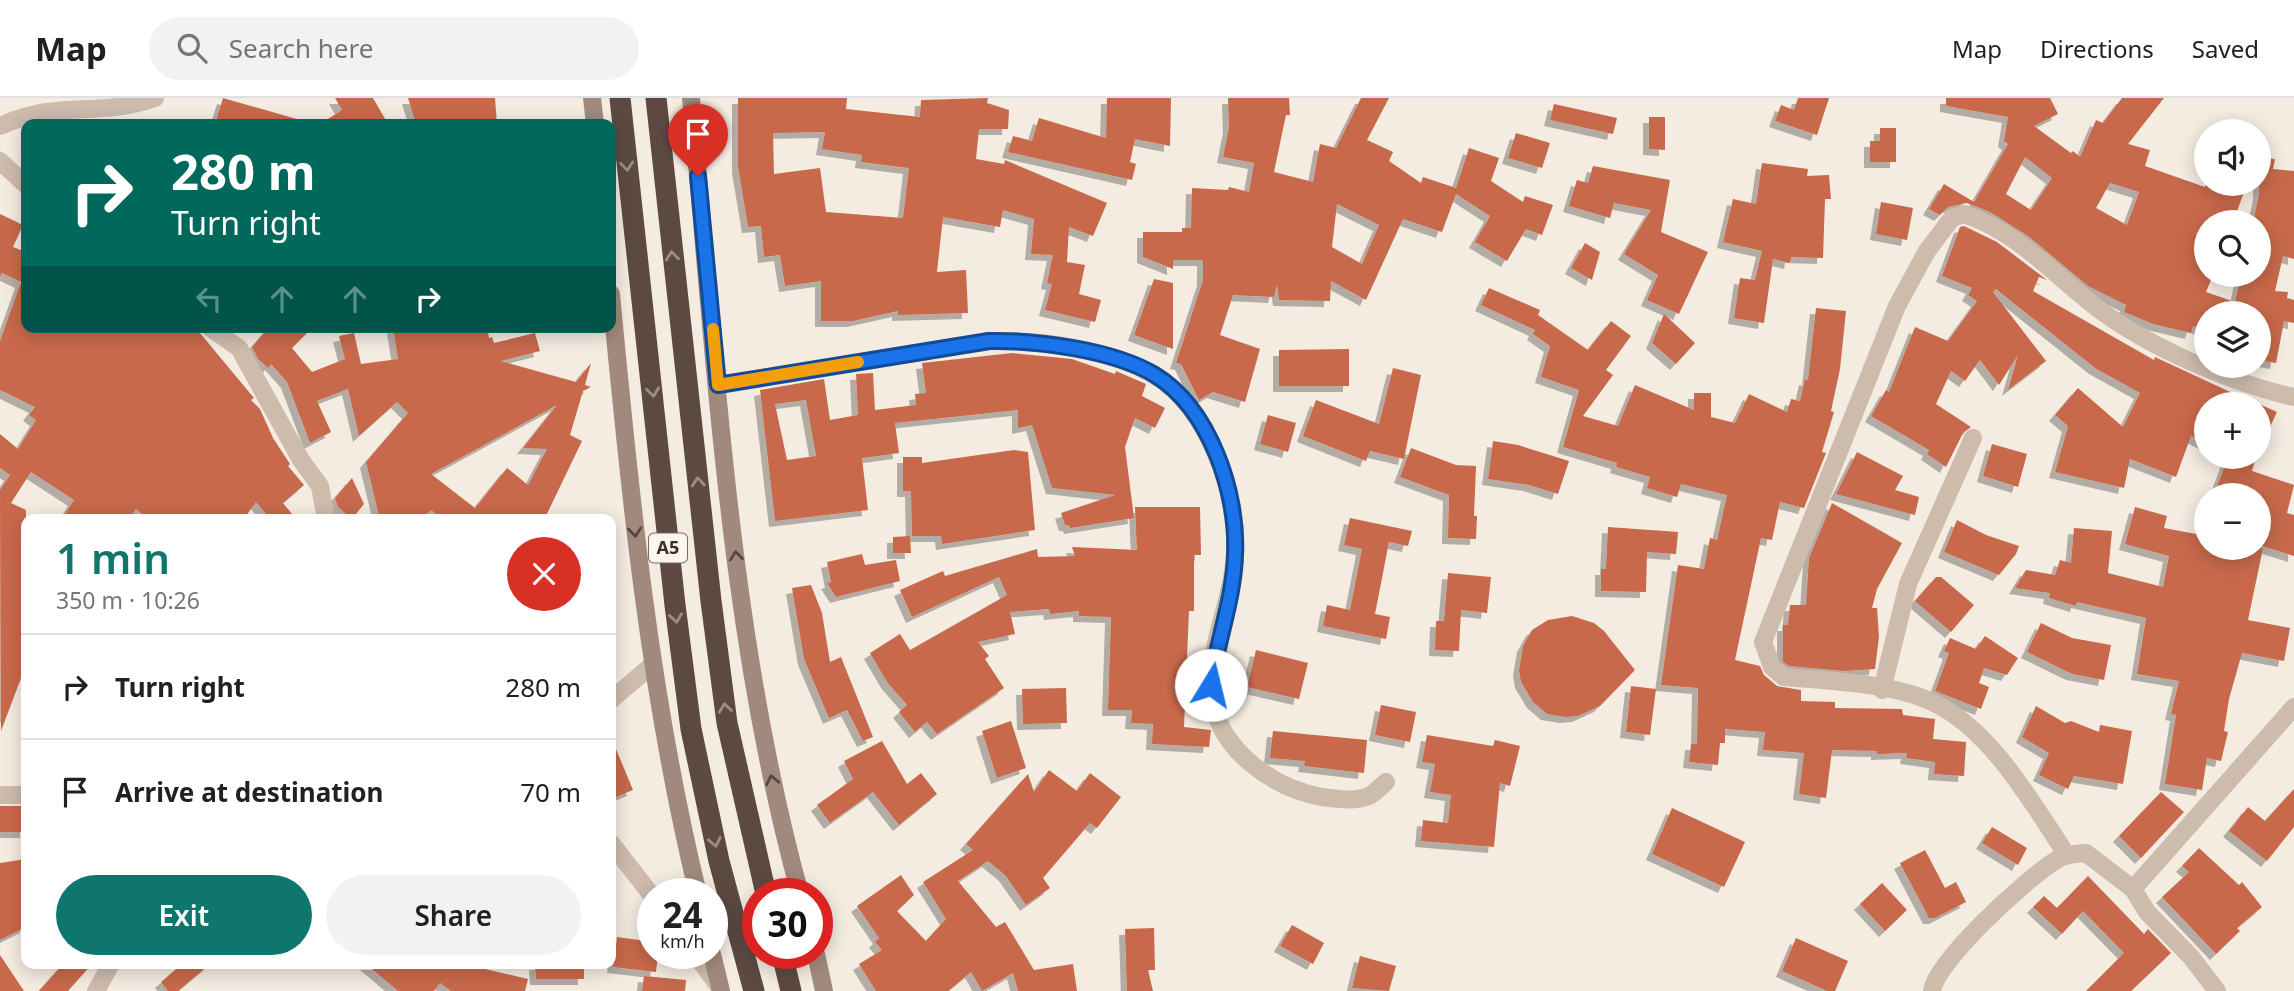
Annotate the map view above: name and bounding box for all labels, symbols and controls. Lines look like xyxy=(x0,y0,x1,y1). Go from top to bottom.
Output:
search box xyxy=(149,17,639,80)
text: Map xyxy=(35,26,107,71)
icon: search xyxy=(173,29,211,67)
text: Search here xyxy=(229,30,373,66)
text: Map xyxy=(1952,32,2002,65)
text: Directions xyxy=(2040,32,2154,65)
text: Saved xyxy=(2192,32,2259,65)
pin xyxy=(668,104,728,176)
icon: arrive xyxy=(679,115,717,153)
map controls xyxy=(2194,119,2271,560)
button: sound xyxy=(2194,119,2271,196)
text: 280 m xyxy=(171,138,316,204)
icon: right xyxy=(56,147,147,238)
one-way arrow xyxy=(619,161,634,172)
text: Turn right xyxy=(171,201,321,244)
button: search xyxy=(2194,210,2271,287)
one-way arrow xyxy=(665,250,680,262)
icon: left xyxy=(190,280,228,318)
icon: ahead xyxy=(263,280,301,318)
icon: ahead xyxy=(336,280,374,318)
icon: right xyxy=(409,280,447,318)
button: layers xyxy=(2194,301,2271,378)
one-way arrow xyxy=(646,386,661,398)
button: + xyxy=(2194,392,2271,469)
one-way arrow xyxy=(691,476,706,487)
button: − xyxy=(2194,483,2271,560)
one-way arrow xyxy=(628,527,643,538)
text: 1 min xyxy=(56,529,170,586)
road number: A5 xyxy=(649,534,687,562)
button: close xyxy=(507,537,581,611)
one-way arrow xyxy=(729,550,744,561)
text: 350 m · 10:26 xyxy=(56,584,200,616)
one-way arrow xyxy=(669,612,684,624)
position arrow xyxy=(1174,648,1248,722)
icon: right xyxy=(56,668,94,706)
text: Turn right xyxy=(115,669,245,705)
text: 280 m xyxy=(505,669,581,705)
one-way arrow xyxy=(718,702,733,714)
icon: arrive xyxy=(56,773,94,811)
text: Arrive at destination xyxy=(115,774,384,810)
text: 70 m xyxy=(520,774,581,810)
one-way arrow xyxy=(766,774,781,786)
one-way arrow xyxy=(707,836,722,848)
button: Exit xyxy=(56,875,312,955)
button: Share xyxy=(326,875,581,955)
speed limit sign: 30 xyxy=(742,878,833,969)
text: 24 xyxy=(662,891,703,938)
text: km/h xyxy=(660,929,705,953)

